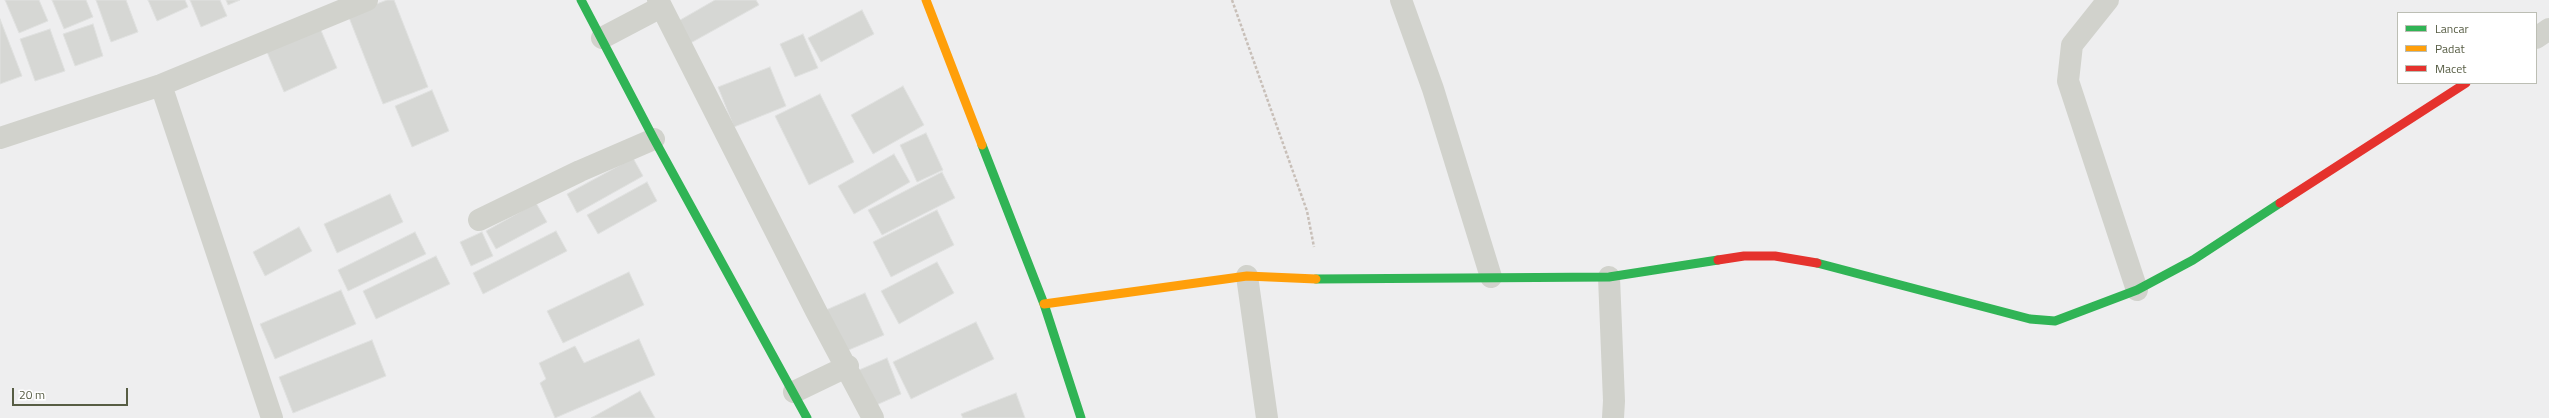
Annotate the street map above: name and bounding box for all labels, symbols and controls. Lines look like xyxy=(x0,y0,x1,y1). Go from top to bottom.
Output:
legend xyxy=(2397,12,2537,84)
text: Lancar xyxy=(2435,19,2469,38)
text: Padat xyxy=(2435,39,2465,58)
text: Macet xyxy=(2435,59,2467,78)
scale bar xyxy=(14,380,130,406)
text: 20 m xyxy=(19,385,45,404)

